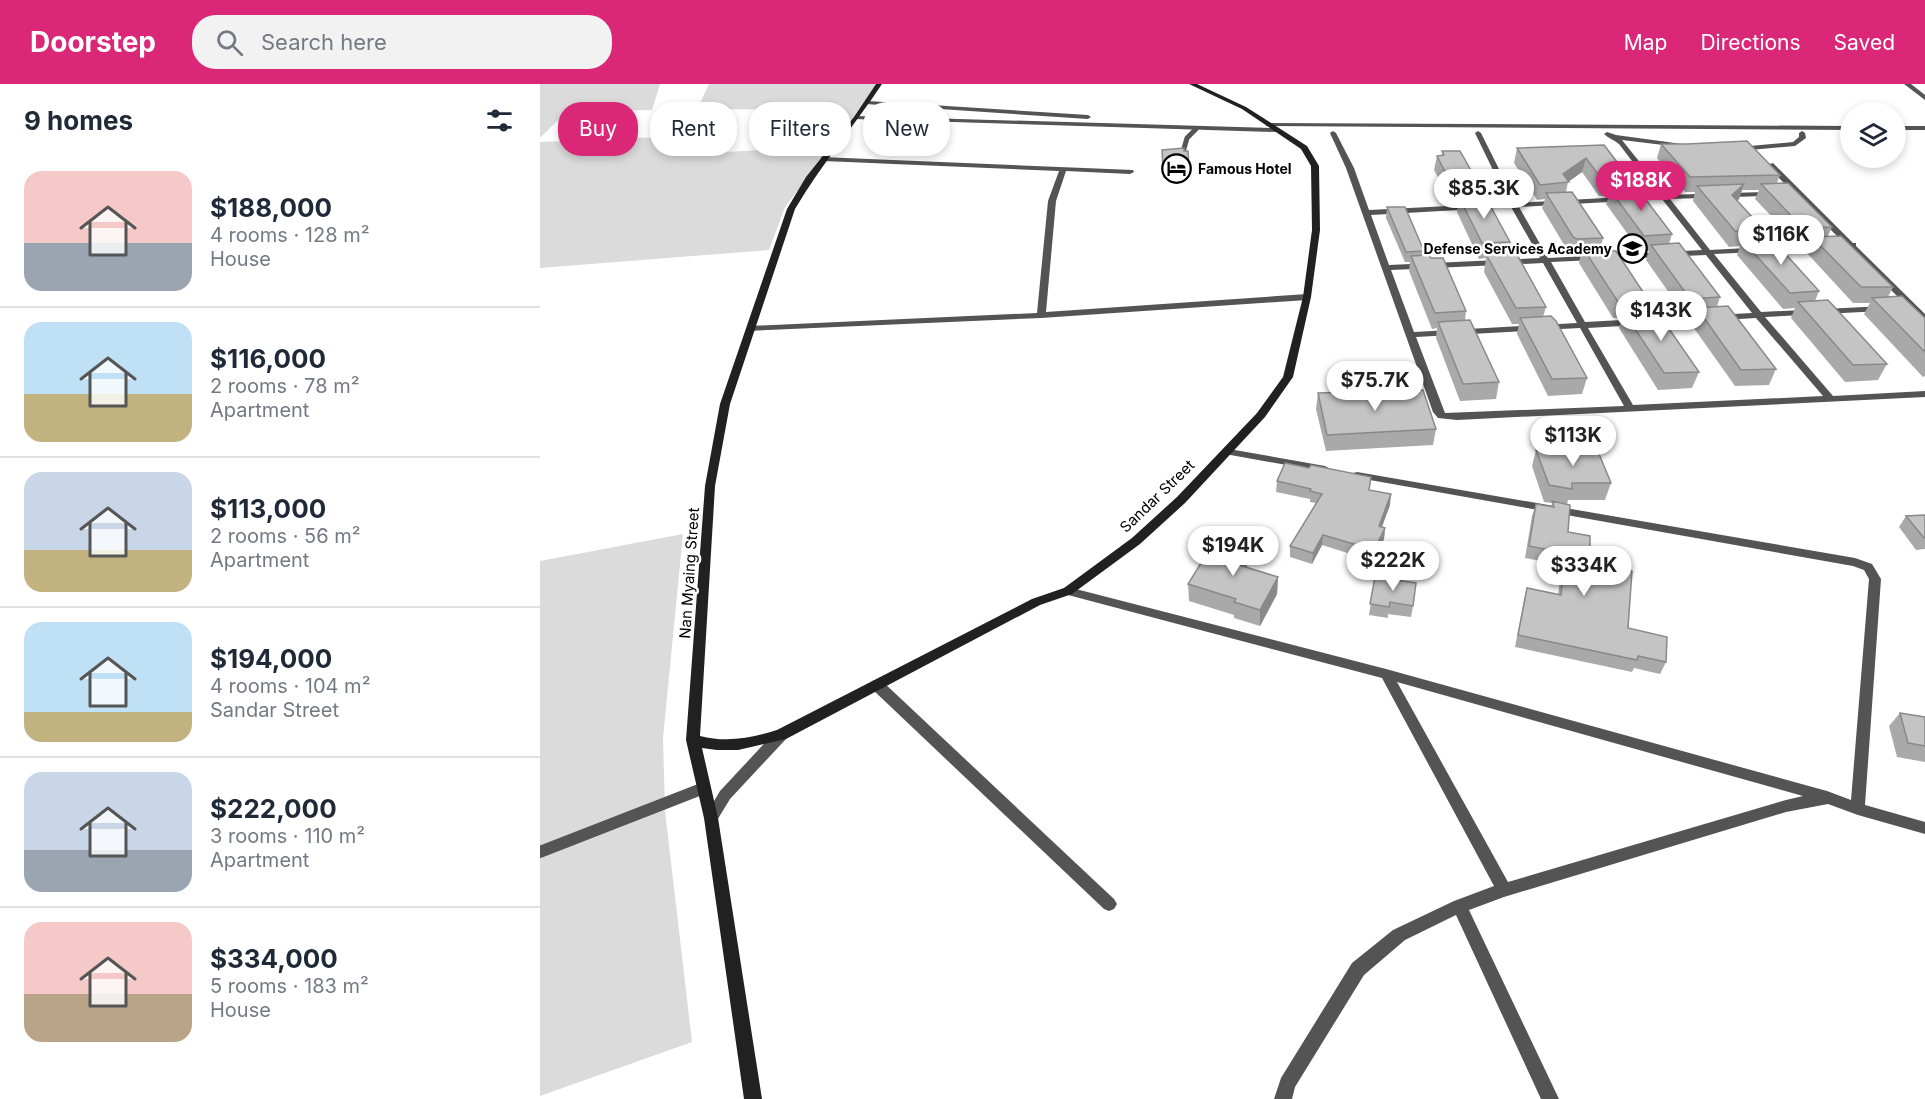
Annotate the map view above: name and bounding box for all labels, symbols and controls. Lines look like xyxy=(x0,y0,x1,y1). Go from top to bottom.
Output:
search box xyxy=(192,15,612,69)
text: Doorstep xyxy=(30,25,156,59)
icon: search xyxy=(213,26,246,59)
text: Search here xyxy=(261,29,387,55)
text: Map xyxy=(1624,30,1667,55)
text: Directions xyxy=(1700,30,1801,55)
text: Saved xyxy=(1834,30,1895,55)
chip: Buy xyxy=(558,102,638,156)
chip: Rent xyxy=(650,102,737,156)
chip: Filters xyxy=(749,102,851,156)
chip: New xyxy=(863,102,950,156)
map controls xyxy=(1840,102,1906,168)
button: layers xyxy=(1840,102,1906,168)
icon: filters xyxy=(483,104,516,137)
text: 9 homes xyxy=(24,105,133,136)
hotel icon: Famous Hotel xyxy=(1161,152,1193,184)
place label: Famous Hotel xyxy=(1198,160,1292,177)
pin: $188K xyxy=(1599,161,1683,212)
text: $188K xyxy=(1610,168,1672,192)
pin: $85.3K xyxy=(1435,169,1533,220)
text: $85.3K xyxy=(1448,176,1520,200)
text: $188,000 xyxy=(210,192,332,223)
icon: home xyxy=(72,195,144,267)
pin: $116K xyxy=(1739,215,1823,266)
text: $116K xyxy=(1752,222,1810,246)
text: 4 rooms · 128 m² xyxy=(210,223,370,247)
school or university icon: Defense Services Academy xyxy=(1617,232,1649,264)
place label: Defense Services Academy xyxy=(1424,240,1613,257)
text: House xyxy=(210,247,271,271)
pin: $143K xyxy=(1619,291,1703,342)
text: $143K xyxy=(1630,298,1692,322)
text: $116,000 xyxy=(210,343,326,374)
icon: home xyxy=(72,346,144,418)
pin: $75.7K xyxy=(1326,361,1424,412)
text: $75.7K xyxy=(1340,368,1410,392)
text: 2 rooms · 78 m² xyxy=(210,374,359,398)
text: Apartment xyxy=(210,398,309,422)
pin: $113K xyxy=(1531,416,1615,467)
text: $113K xyxy=(1544,423,1602,447)
street label: Sandar Street xyxy=(1116,456,1198,536)
text: $113,000 xyxy=(210,493,326,524)
icon: home xyxy=(72,496,144,568)
street label: Nan Myaing Street xyxy=(675,507,703,639)
text: 2 rooms · 56 m² xyxy=(210,524,361,548)
pin: $194K xyxy=(1191,526,1275,577)
text: $194K xyxy=(1202,533,1264,557)
pin: $222K xyxy=(1351,541,1435,592)
pin: $334K xyxy=(1542,546,1626,597)
text: Apartment xyxy=(210,548,309,572)
text: $222K xyxy=(1360,548,1426,572)
text: $334K xyxy=(1551,553,1617,577)
text: $194,000 xyxy=(210,643,332,674)
icon: home xyxy=(72,646,144,718)
text: 4 rooms · 104 m² xyxy=(210,674,370,698)
text: Sandar Street xyxy=(210,698,339,722)
text: $222,000 xyxy=(210,793,337,824)
icon: home xyxy=(72,796,144,868)
text: 3 rooms · 110 m² xyxy=(210,824,365,848)
text: Apartment xyxy=(210,848,309,872)
text: $334,000 xyxy=(210,943,338,974)
icon: home xyxy=(72,946,144,1018)
text: 5 rooms · 183 m² xyxy=(210,974,369,998)
text: House xyxy=(210,998,271,1022)

